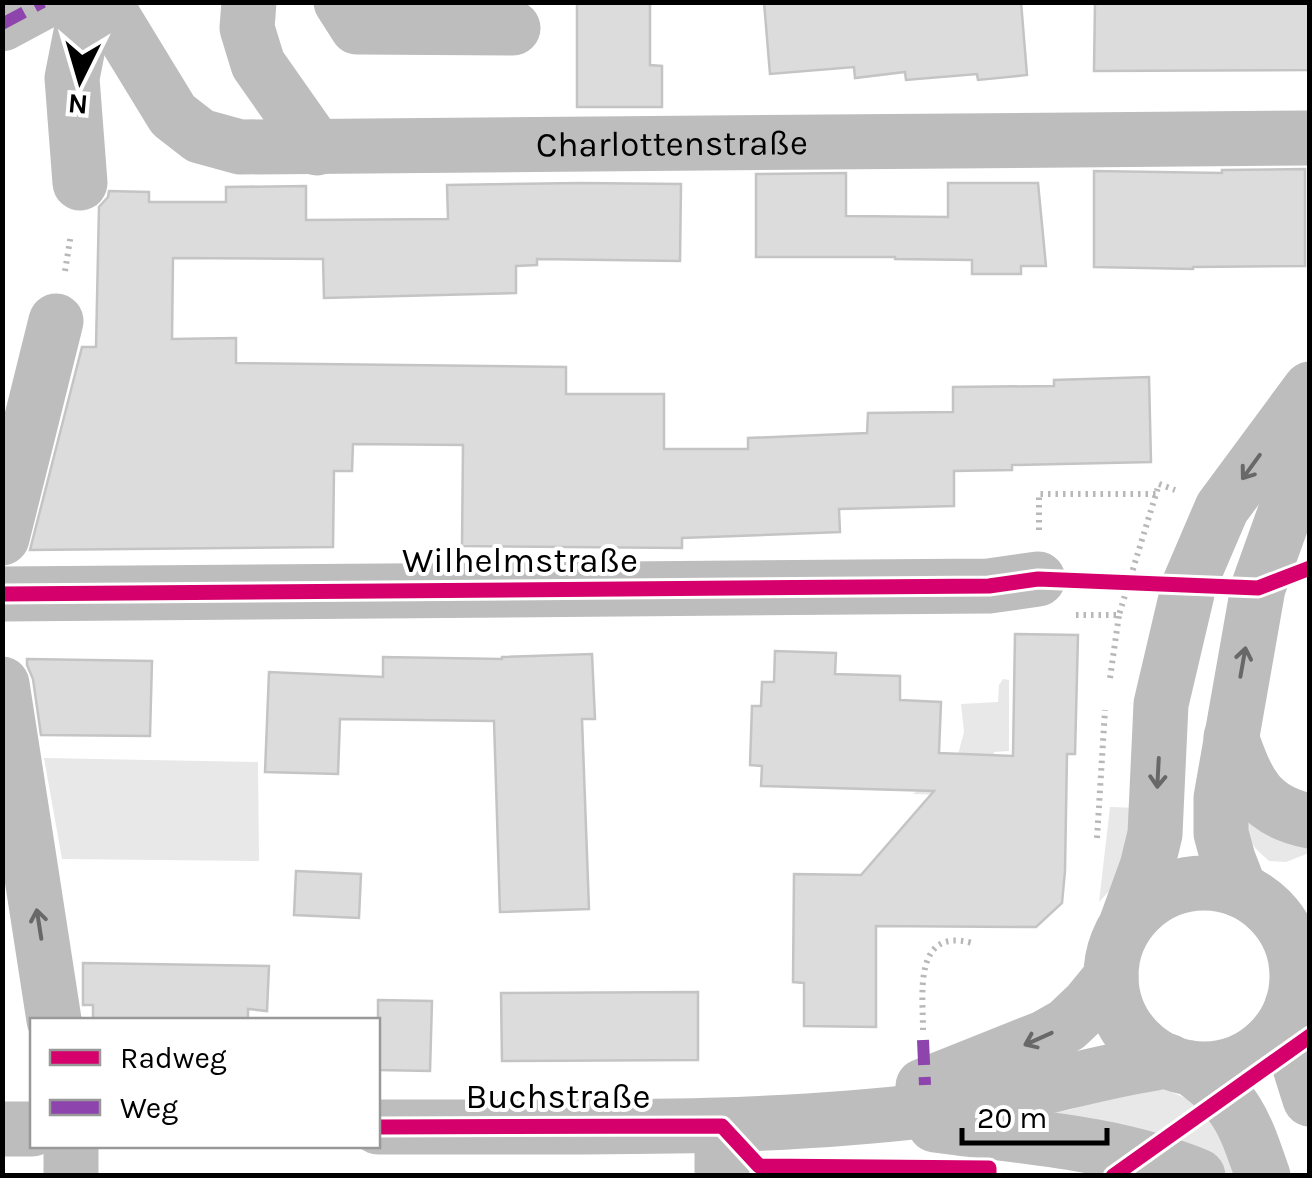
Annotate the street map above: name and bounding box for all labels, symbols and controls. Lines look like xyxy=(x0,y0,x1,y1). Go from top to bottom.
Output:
north arrow xyxy=(30,30,130,130)
text: N xyxy=(66,87,89,122)
street label: Charlottenstraße xyxy=(536,122,808,166)
one-way arrow xyxy=(1241,453,1262,481)
street label: Wilhelmstraße xyxy=(402,540,638,581)
one-way arrow xyxy=(1235,647,1254,679)
one-way arrow xyxy=(1148,757,1167,789)
one-way arrow xyxy=(30,908,48,941)
legend xyxy=(30,1018,380,1148)
one-way arrow xyxy=(1023,1031,1054,1049)
text: Radweg xyxy=(120,1040,227,1076)
street label: Buchstraße xyxy=(465,1076,651,1117)
scale bar xyxy=(962,1083,1107,1145)
text: Weg xyxy=(120,1090,178,1126)
text: 20 m xyxy=(977,1100,1047,1136)

